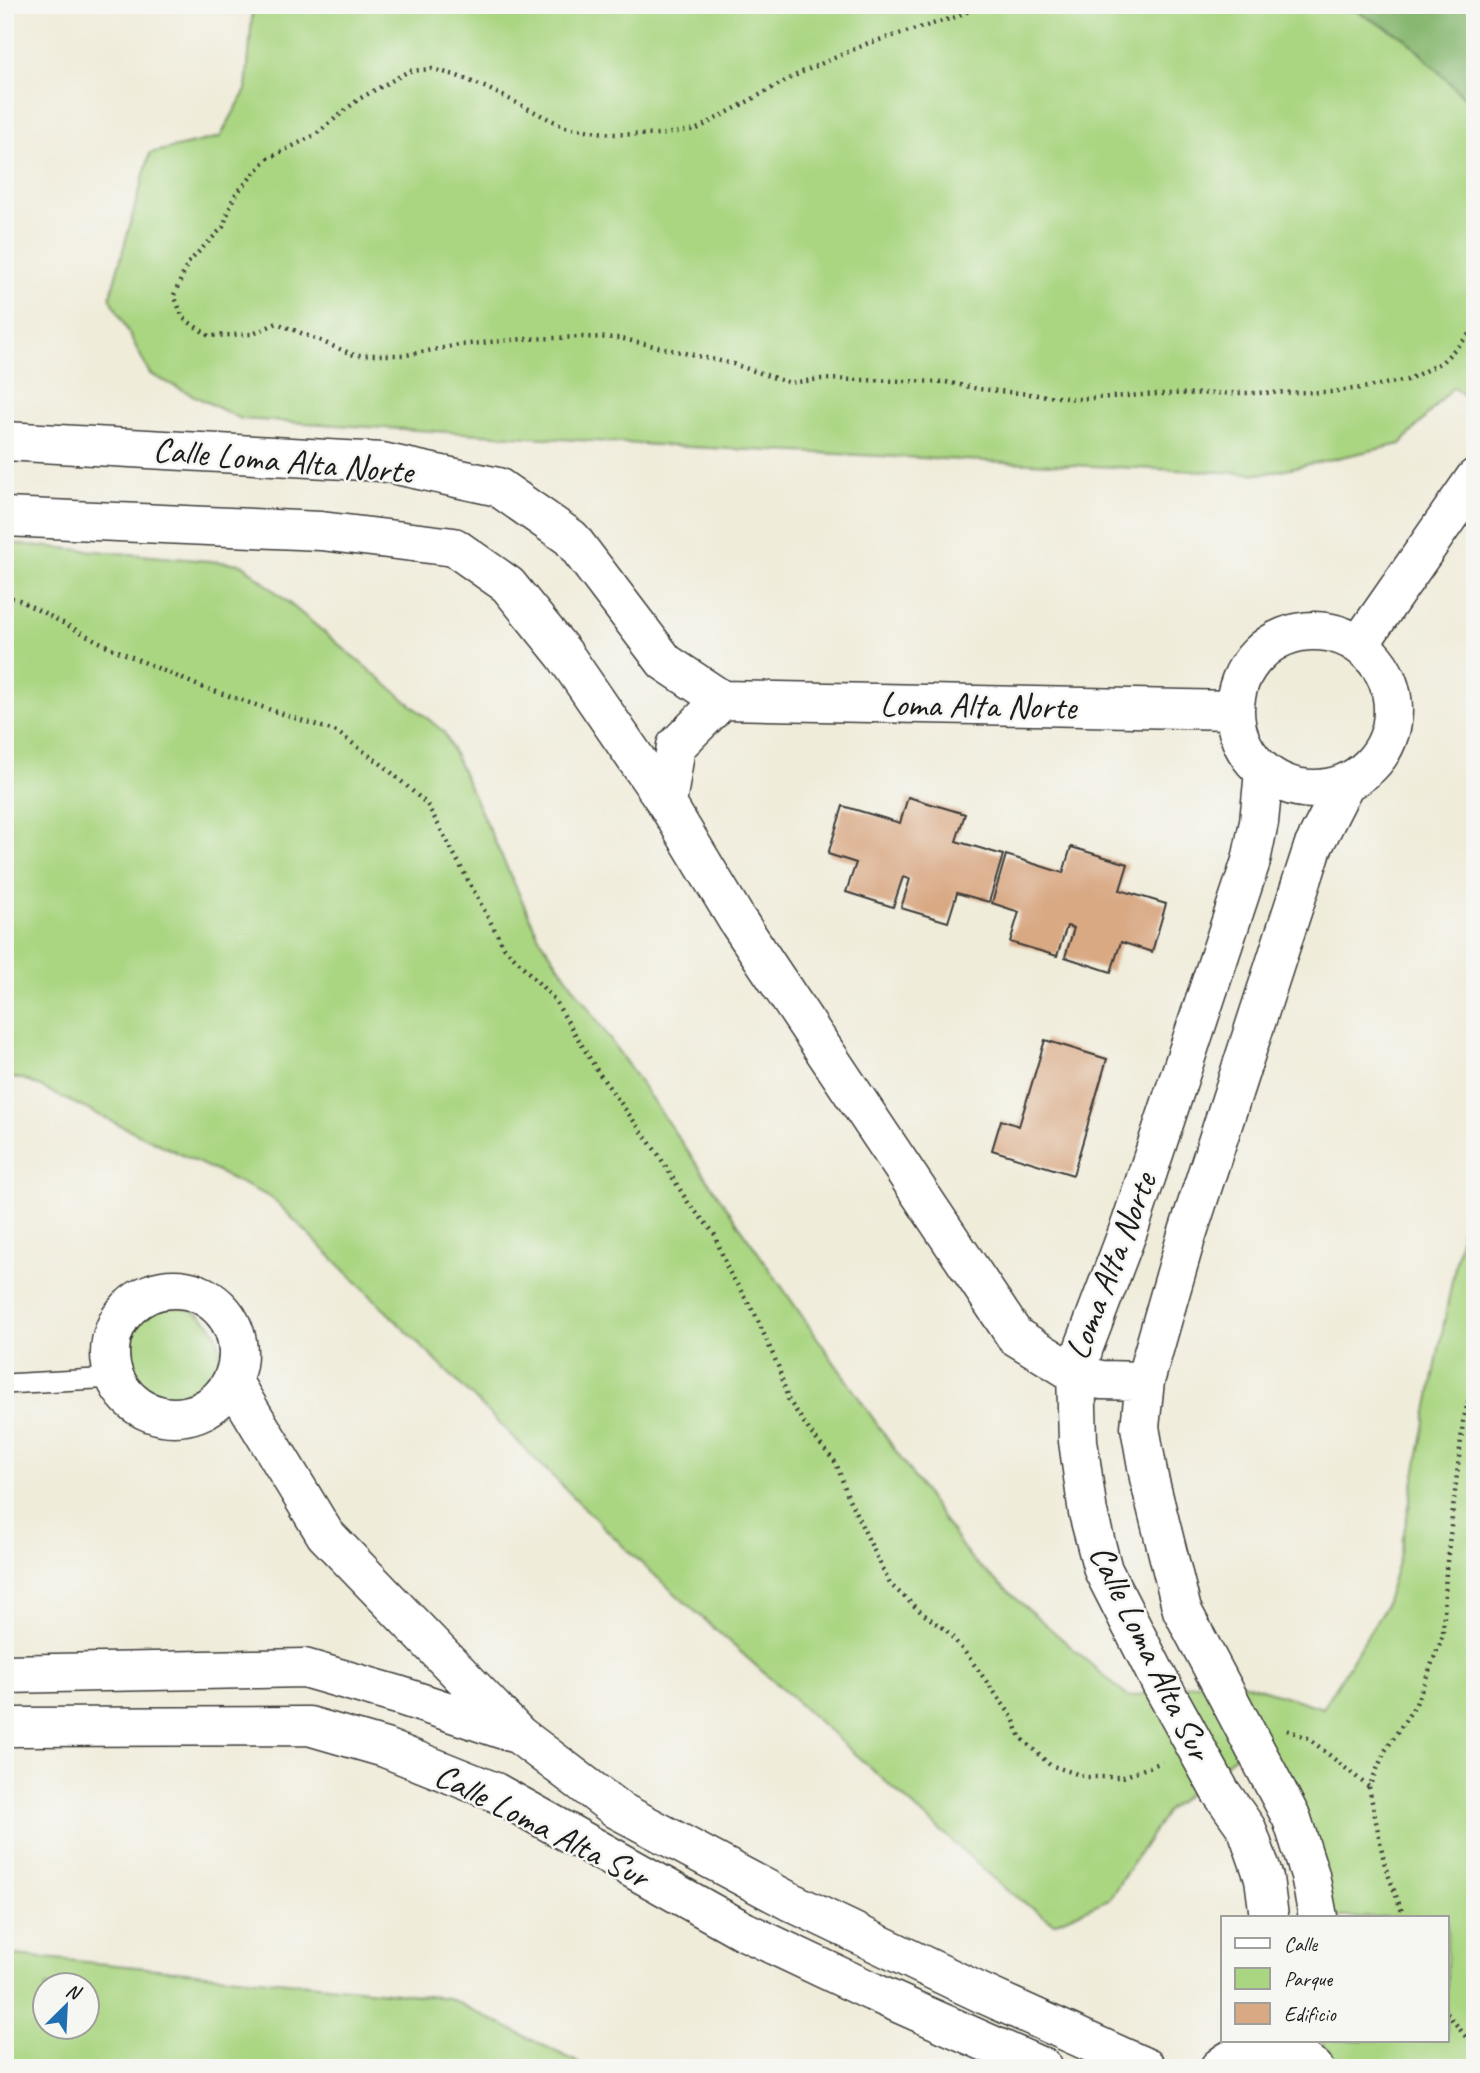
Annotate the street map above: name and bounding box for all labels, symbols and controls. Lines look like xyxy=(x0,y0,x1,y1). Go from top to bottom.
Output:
street label: Calle Loma Alta Norte xyxy=(151,427,417,494)
street label: Loma Alta Norte xyxy=(880,681,1079,730)
street label: Loma Alta Norte xyxy=(1054,1164,1168,1366)
street label: Calle Loma Alta Sur xyxy=(1079,1537,1223,1770)
street label: Calle Loma Alta Sur xyxy=(427,1752,658,1900)
legend xyxy=(1221,1916,1448,2042)
text: Calle xyxy=(1284,1931,1318,1957)
text: Parque xyxy=(1284,1966,1333,1992)
north arrow xyxy=(32,1972,102,2042)
text: N xyxy=(62,1978,86,2006)
text: Edificio xyxy=(1284,2001,1337,2027)

